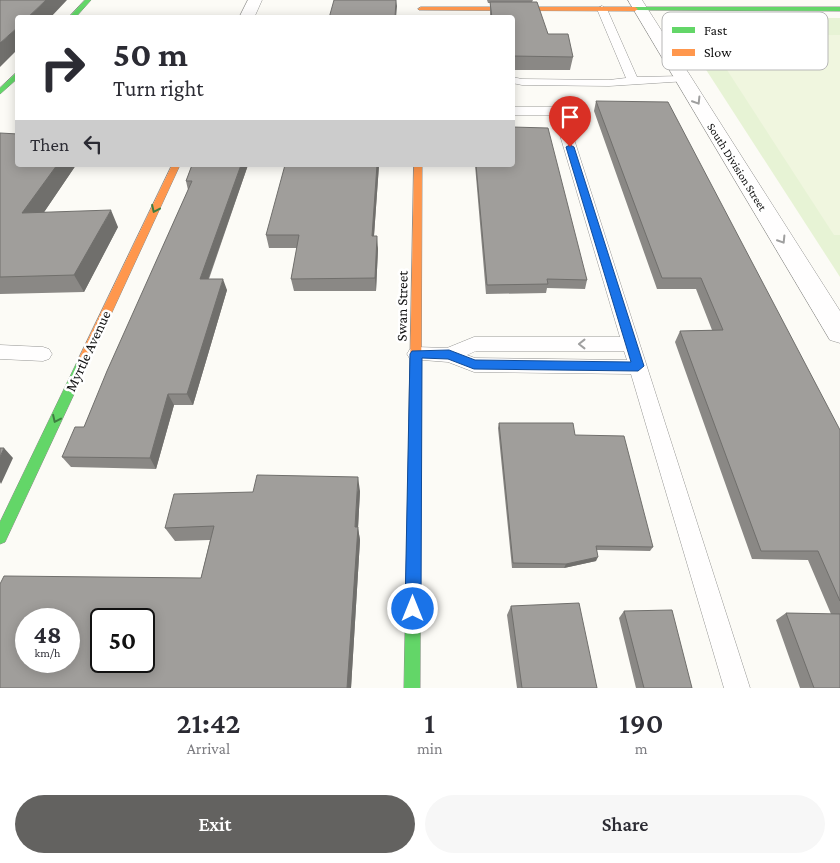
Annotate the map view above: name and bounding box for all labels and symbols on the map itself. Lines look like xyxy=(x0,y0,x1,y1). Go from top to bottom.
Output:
legend xyxy=(662,12,828,70)
text: Fast xyxy=(704,22,728,38)
text: Slow xyxy=(704,44,732,60)
pin xyxy=(549,96,591,147)
one-way arrow xyxy=(690,96,700,105)
street label: South Division Street xyxy=(704,120,770,214)
one-way arrow xyxy=(151,204,161,213)
one-way arrow xyxy=(776,234,786,243)
street label: Swan Street xyxy=(393,269,411,342)
street label: Myrtle Avenue xyxy=(62,308,115,394)
one-way arrow xyxy=(578,339,586,349)
one-way arrow xyxy=(52,414,62,423)
position arrow xyxy=(386,582,438,634)
speed limit sign: 50 xyxy=(90,608,155,673)

